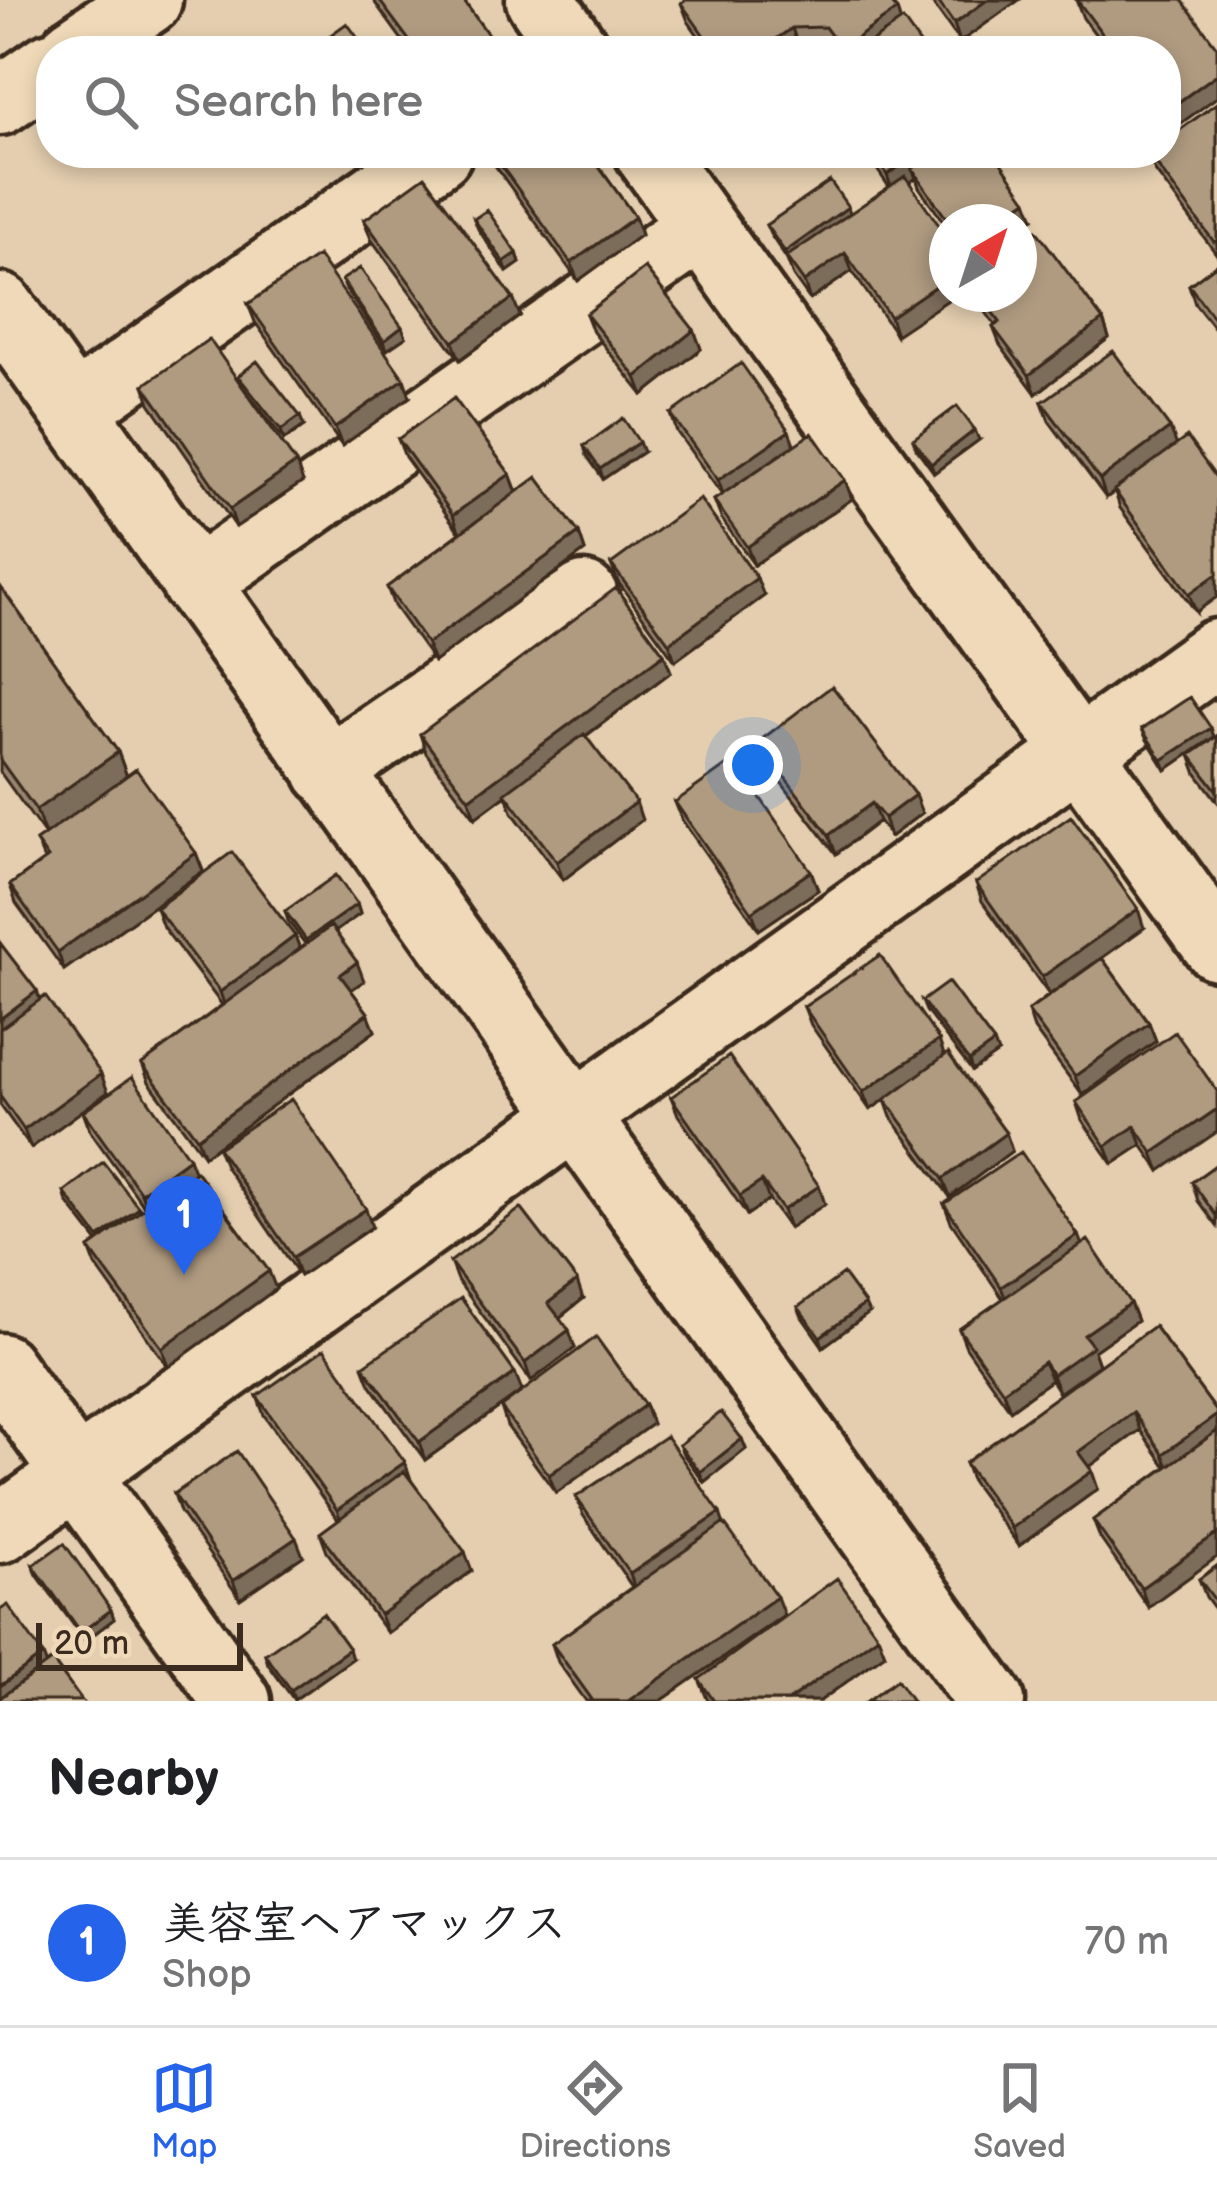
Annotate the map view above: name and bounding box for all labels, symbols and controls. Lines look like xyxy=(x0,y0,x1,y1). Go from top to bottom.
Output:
search box xyxy=(36,36,1181,168)
icon: search xyxy=(78,69,144,135)
text: Search here xyxy=(174,75,423,130)
north arrow xyxy=(929,204,1037,312)
your location xyxy=(723,735,783,795)
pin: 1 xyxy=(145,1176,223,1275)
scale bar xyxy=(36,1617,243,1670)
text: 20 m xyxy=(54,1624,129,1664)
text: Nearby xyxy=(48,1749,219,1810)
text: 美容室ヘアマックス xyxy=(162,1897,567,1952)
text: 1 xyxy=(79,1919,95,1966)
text: 70 m xyxy=(1084,1919,1169,1966)
text: Shop xyxy=(162,1952,252,1999)
tab: Map xyxy=(151,2055,217,2167)
tab: Directions xyxy=(520,2055,671,2167)
tab: Saved xyxy=(973,2055,1066,2167)

